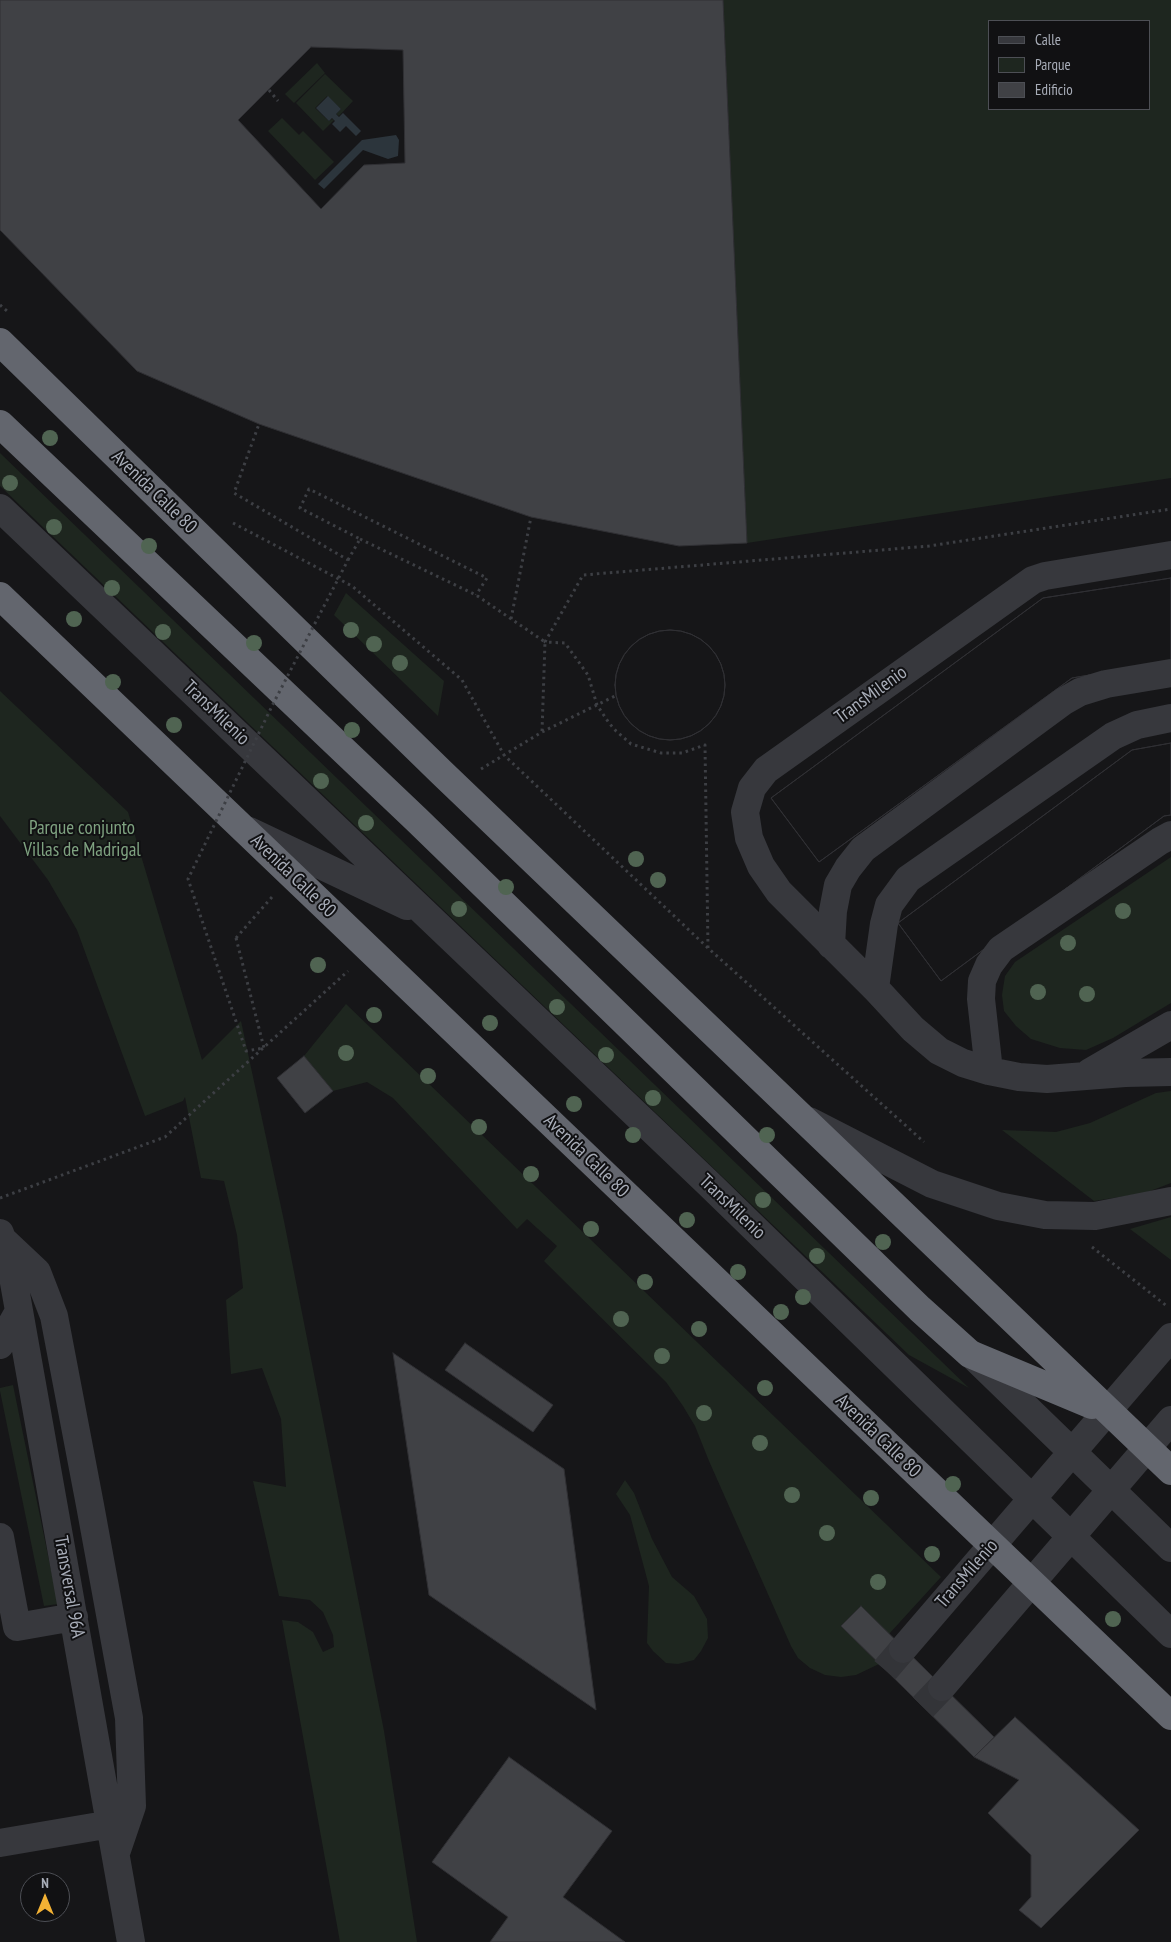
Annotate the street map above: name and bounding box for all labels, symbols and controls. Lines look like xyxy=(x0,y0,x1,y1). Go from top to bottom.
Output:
legend xyxy=(988,20,1151,110)
text: Calle xyxy=(1035,30,1061,49)
text: Parque xyxy=(1035,55,1071,74)
text: Edificio xyxy=(1035,80,1073,99)
street label: Avenida Calle 80 xyxy=(107,446,201,538)
street label: TransMilenio xyxy=(830,661,912,729)
street label: TransMilenio xyxy=(178,676,254,750)
park label: Parque conjunto Villas de Madrigal xyxy=(23,818,141,862)
street label: Avenida Calle 80 xyxy=(246,830,340,922)
street label: Avenida Calle 80 xyxy=(539,1110,633,1202)
street label: TransMilenio xyxy=(694,1170,770,1244)
street label: Avenida Calle 80 xyxy=(831,1390,925,1482)
street label: Transversal 96A xyxy=(49,1534,89,1640)
street label: TransMilenio xyxy=(931,1535,1003,1613)
north arrow xyxy=(20,1872,70,1922)
text: N xyxy=(41,1874,49,1892)

